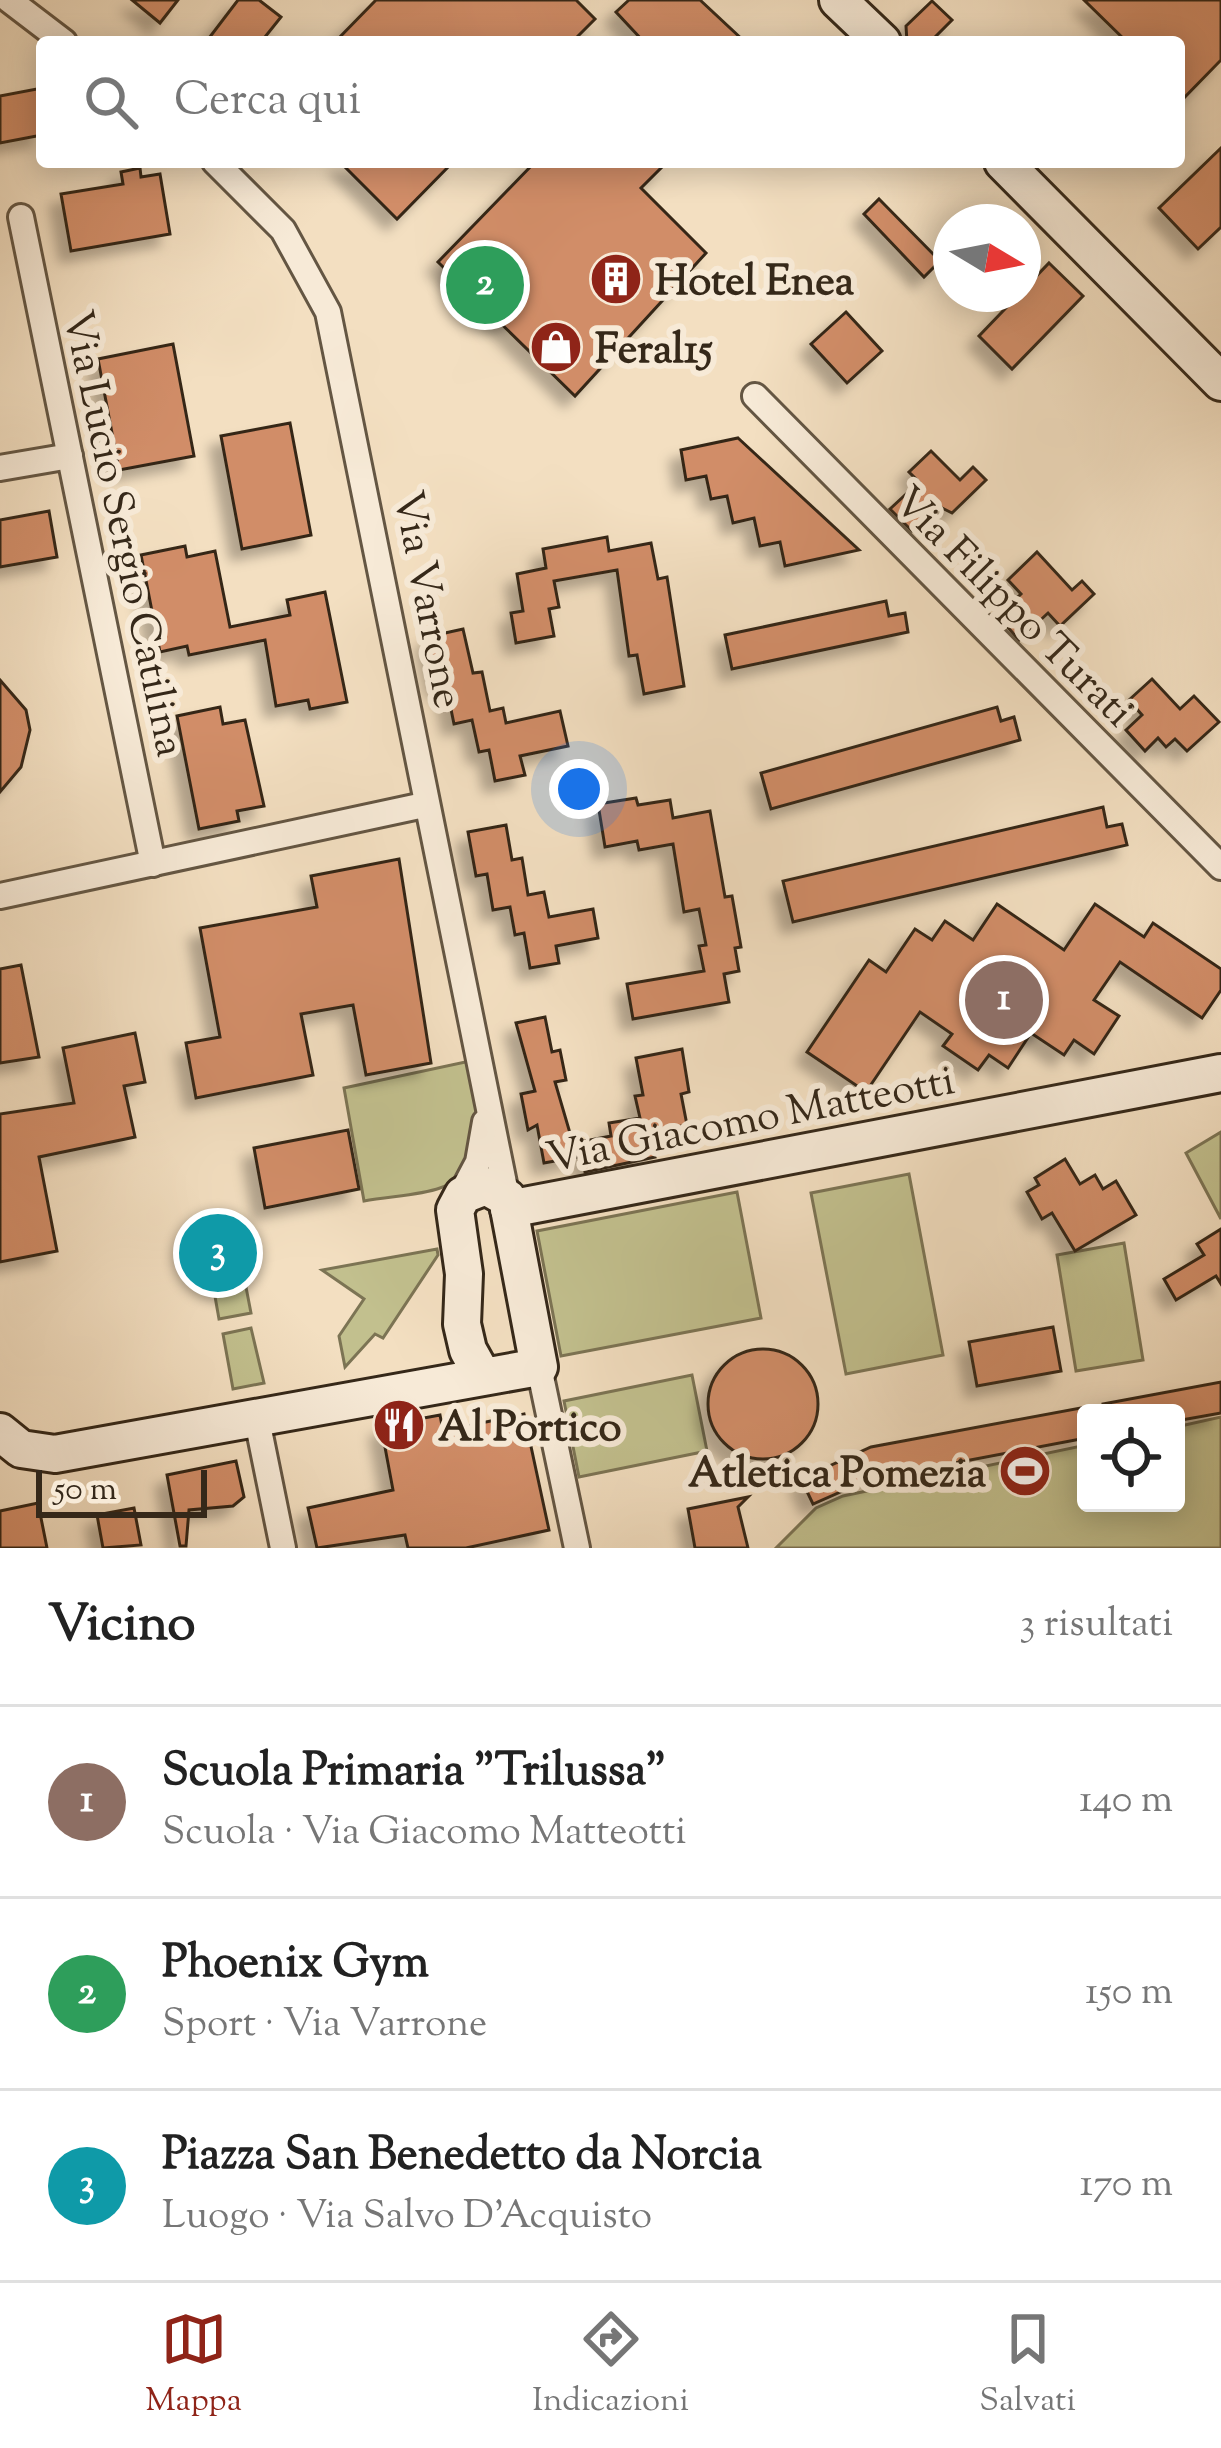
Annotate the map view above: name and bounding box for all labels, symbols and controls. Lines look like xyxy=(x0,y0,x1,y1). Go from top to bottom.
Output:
search box xyxy=(36,36,1185,168)
icon: search xyxy=(78,69,144,135)
text: Cerca qui xyxy=(174,70,361,135)
north arrow xyxy=(933,204,1041,312)
pin: 2 xyxy=(446,240,524,330)
building icon: Hotel Enea xyxy=(588,251,644,307)
place label: Hotel Enea xyxy=(655,254,855,314)
street label: Via Lucio Sergio Catilina xyxy=(45,305,198,763)
shop icon: Feral15 xyxy=(528,319,584,375)
place label: Feral15 xyxy=(595,322,713,382)
street label: Via Filippo Turati xyxy=(878,475,1145,742)
street label: Via Varrone xyxy=(375,486,476,714)
your location xyxy=(549,759,609,819)
pin: 1 xyxy=(965,955,1043,1045)
street label: Via Giacomo Matteotti xyxy=(542,1053,960,1191)
pin: 3 xyxy=(179,1208,257,1298)
restaurant icon: Al Portico xyxy=(371,1397,427,1453)
place label: Al Portico xyxy=(438,1400,621,1460)
map controls xyxy=(1077,1404,1185,1512)
button: locate xyxy=(1077,1404,1185,1512)
sports icon: Atletica Pomezia xyxy=(997,1443,1053,1499)
place label: Atletica Pomezia xyxy=(688,1446,987,1506)
scale bar xyxy=(36,1464,207,1517)
text: 50 m xyxy=(54,1467,117,1515)
text: Vicino xyxy=(48,1590,195,1663)
text: 3 risultati xyxy=(1020,1598,1173,1654)
text: Scuola Primaria "Trilussa" xyxy=(162,1741,666,1806)
text: 1 xyxy=(80,1774,94,1830)
text: 140 m xyxy=(1079,1774,1173,1830)
text: Scuola · Via Giacomo Matteotti xyxy=(162,1806,686,1862)
text: Phoenix Gym xyxy=(162,1933,429,1998)
text: 2 xyxy=(78,1966,96,2022)
text: 150 m xyxy=(1085,1966,1173,2022)
text: Sport · Via Varrone xyxy=(162,1998,487,2054)
text: Piazza San Benedetto da Norcia xyxy=(162,2125,762,2190)
text: 3 xyxy=(79,2158,95,2214)
text: 170 m xyxy=(1080,2158,1173,2214)
text: Luogo · Via Salvo D'Acquisto xyxy=(162,2190,652,2246)
tab: Mappa xyxy=(145,2306,242,2426)
tab: Indicazioni xyxy=(532,2306,689,2426)
tab: Salvati xyxy=(979,2306,1076,2426)

